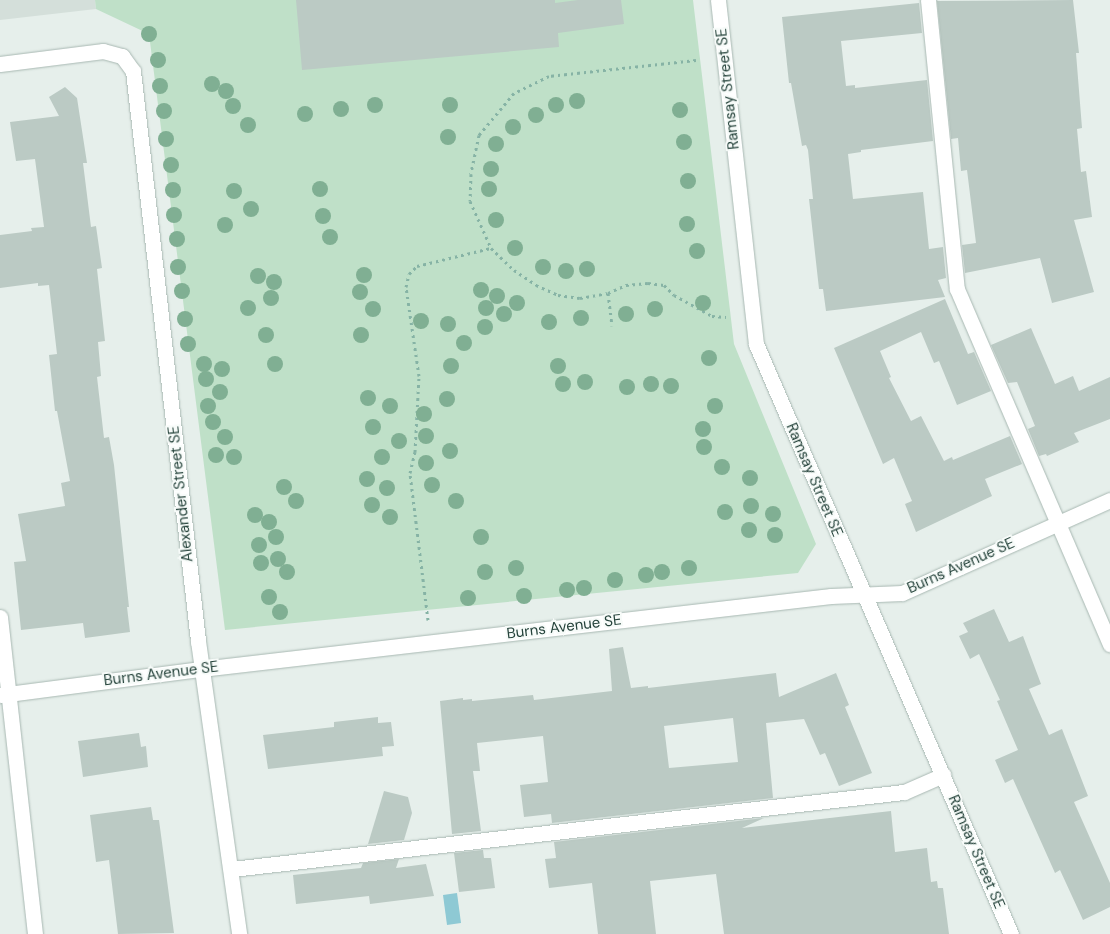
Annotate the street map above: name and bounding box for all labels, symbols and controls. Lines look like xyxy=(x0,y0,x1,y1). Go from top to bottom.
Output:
street label: Ramsay Street SE xyxy=(713,28,743,150)
street label: Ramsay Street SE xyxy=(782,420,846,540)
street label: Alexander Street SE xyxy=(165,425,197,563)
street label: Burns Avenue SE xyxy=(905,534,1017,598)
street label: Burns Avenue SE xyxy=(506,611,622,643)
street label: Burns Avenue SE xyxy=(103,658,219,690)
street label: Ramsay Street SE xyxy=(944,792,1008,912)

